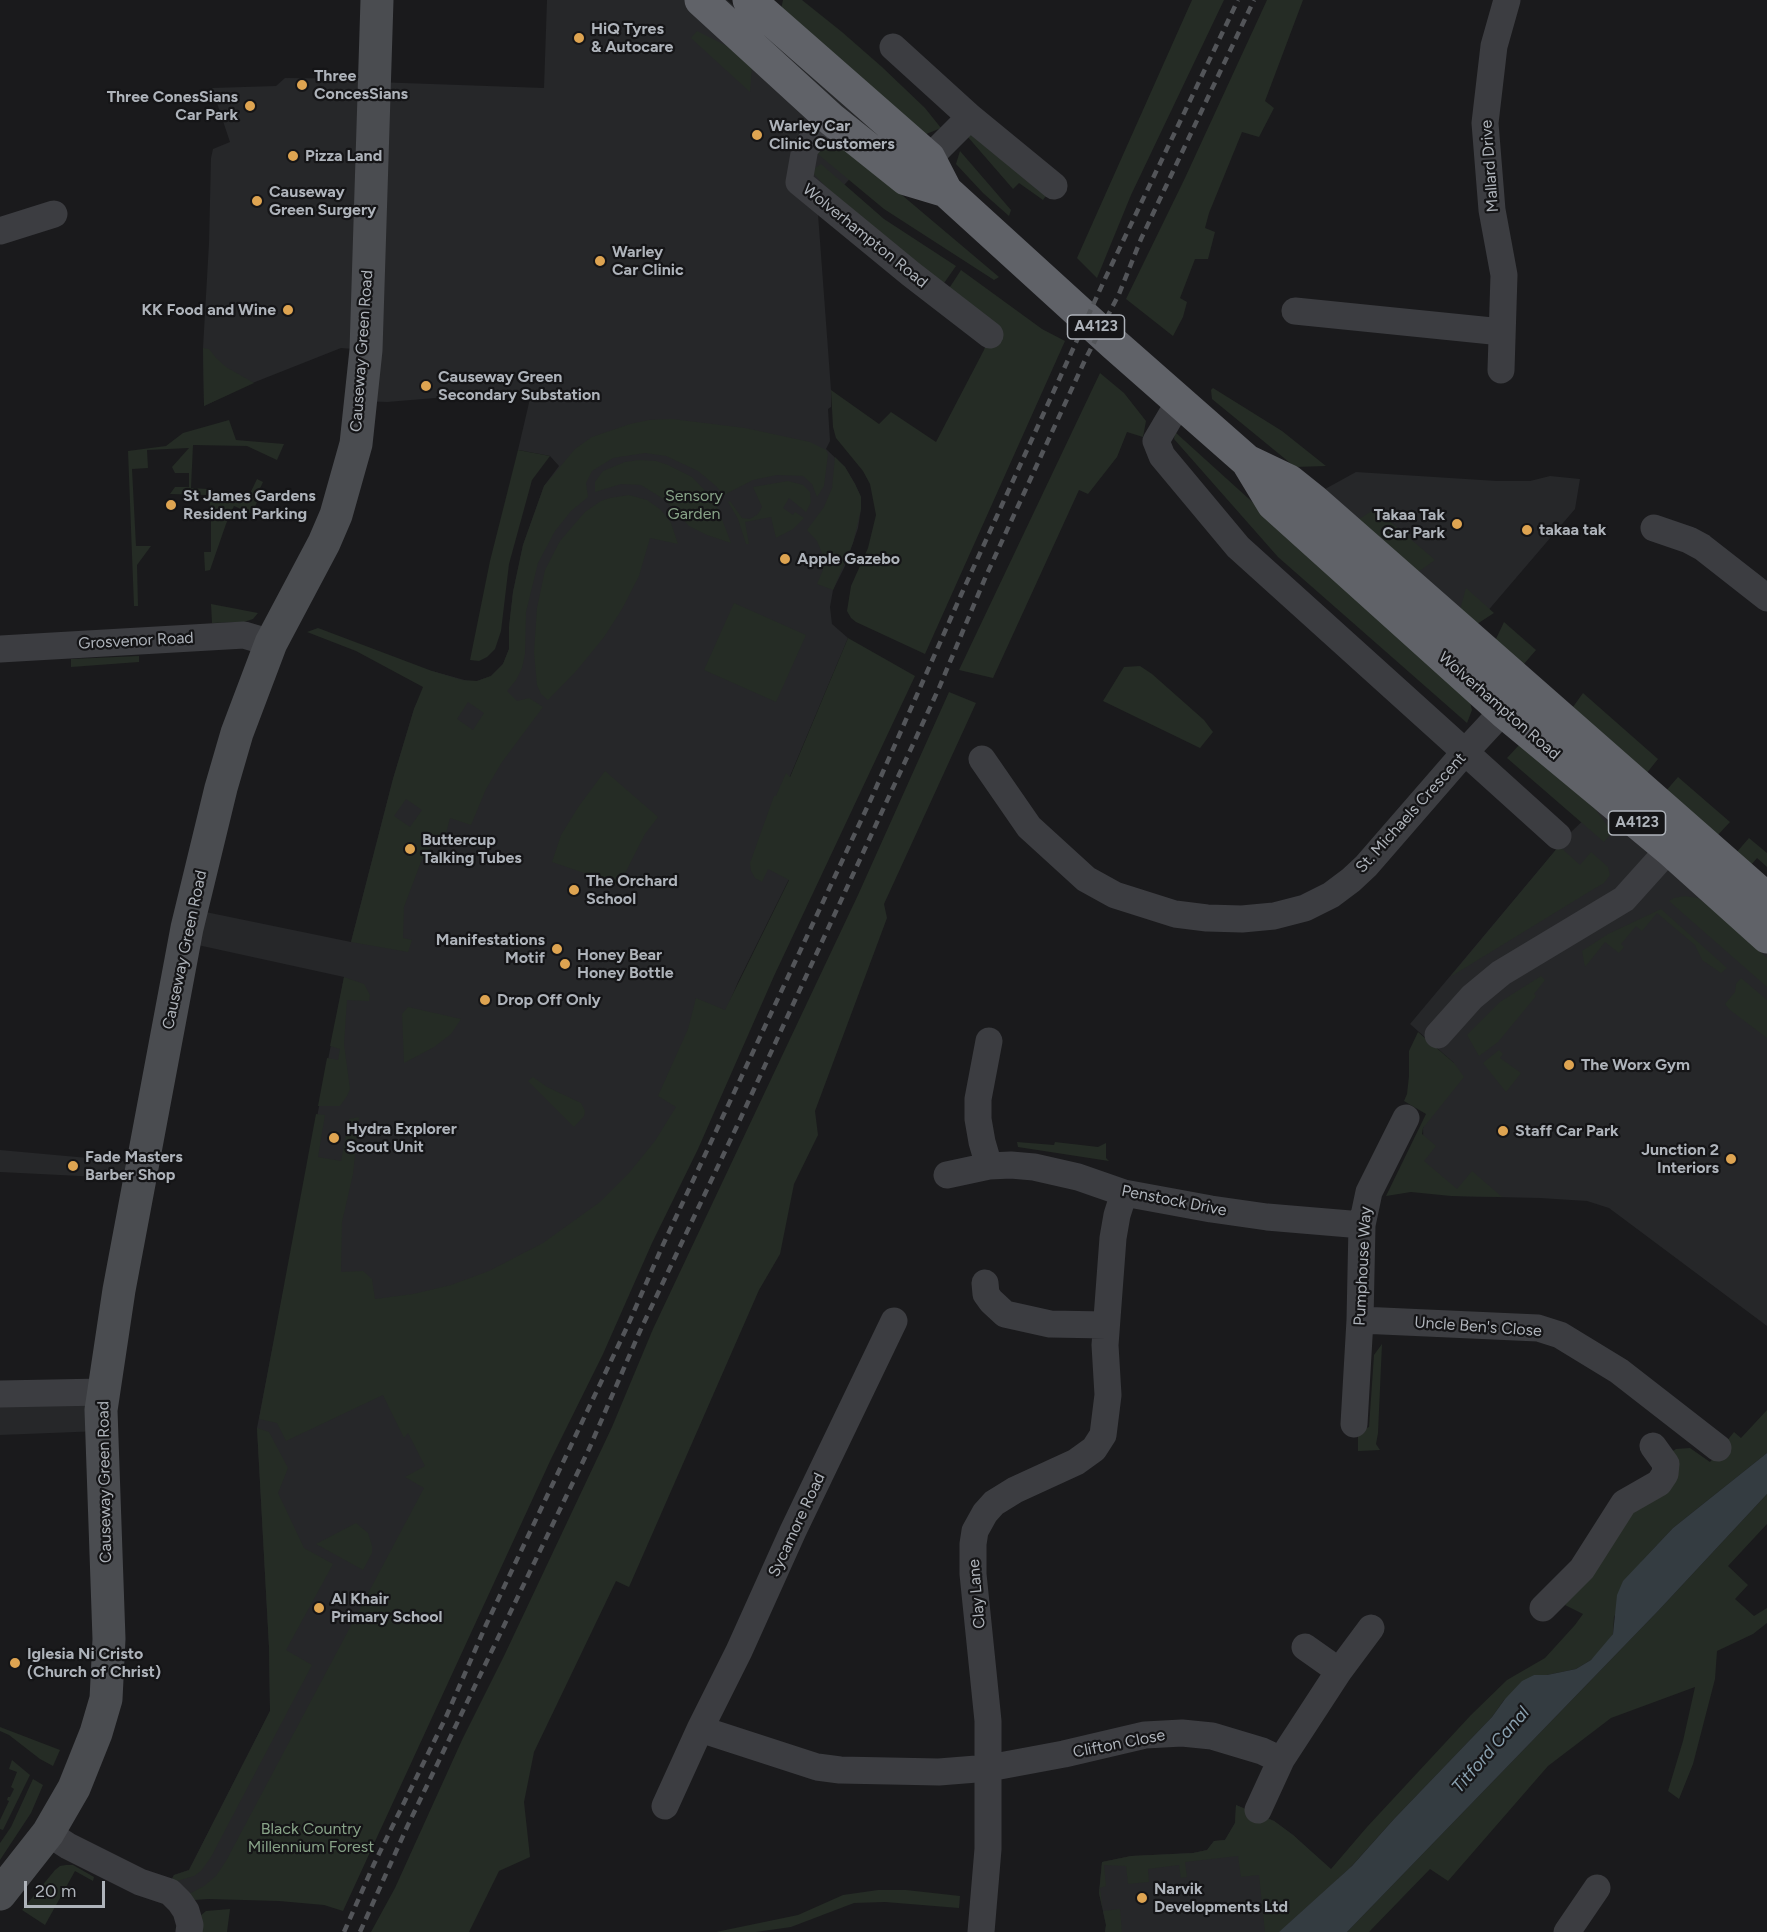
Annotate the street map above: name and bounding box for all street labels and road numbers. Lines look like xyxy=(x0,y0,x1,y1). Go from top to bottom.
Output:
street label: Mallard Drive xyxy=(1477,119,1503,213)
street label: Wolverhampton Road xyxy=(799,180,931,292)
street label: Causeway Green Road xyxy=(347,269,377,433)
road number: A4123 xyxy=(1068,315,1124,339)
street label: Grosvenor Road xyxy=(78,628,194,654)
street label: Wolverhampton Road xyxy=(1434,648,1564,764)
street label: St. Michaels Crescent xyxy=(1352,749,1470,877)
road number: A4123 xyxy=(1608,811,1666,835)
street label: Causeway Green Road xyxy=(159,869,211,1031)
street label: Penstock Drive xyxy=(1120,1181,1228,1221)
street label: Pumphouse Way xyxy=(1350,1206,1376,1326)
street label: Uncle Ben's Close xyxy=(1414,1313,1542,1341)
street label: Causeway Green Road xyxy=(94,1401,116,1563)
street label: Sycamore Road xyxy=(764,1470,830,1580)
street label: Clay Lane xyxy=(964,1558,990,1630)
street label: Clifton Close xyxy=(1071,1726,1167,1762)

